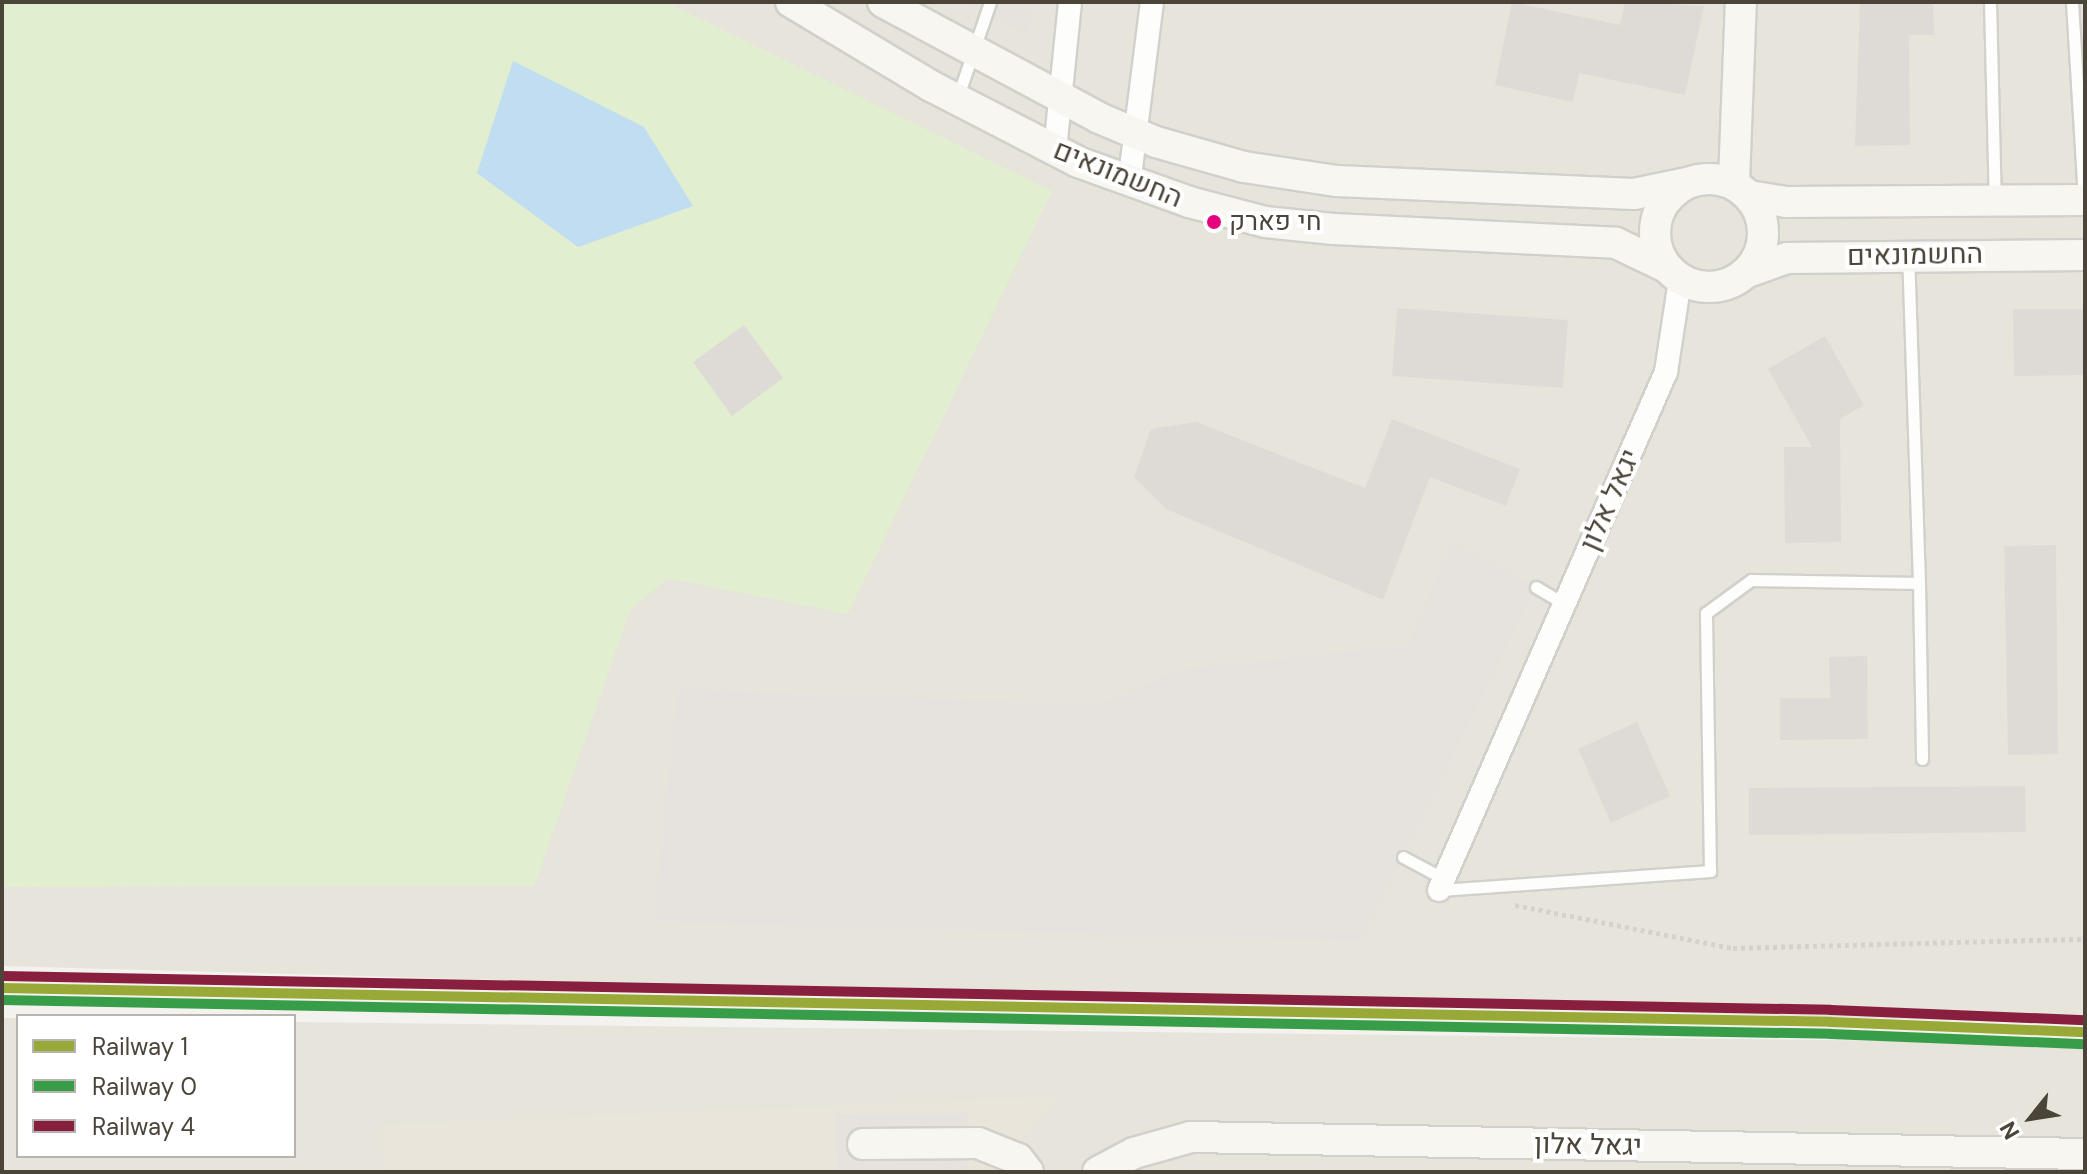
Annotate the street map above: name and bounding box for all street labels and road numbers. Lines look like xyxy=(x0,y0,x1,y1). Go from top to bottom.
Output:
street label: החשמונאים xyxy=(1049,133,1187,215)
street label: החשמונאים xyxy=(1847,237,1983,273)
street label: יגאל אלון xyxy=(1573,444,1647,556)
street label: יגאל אלון xyxy=(1534,1127,1642,1163)

